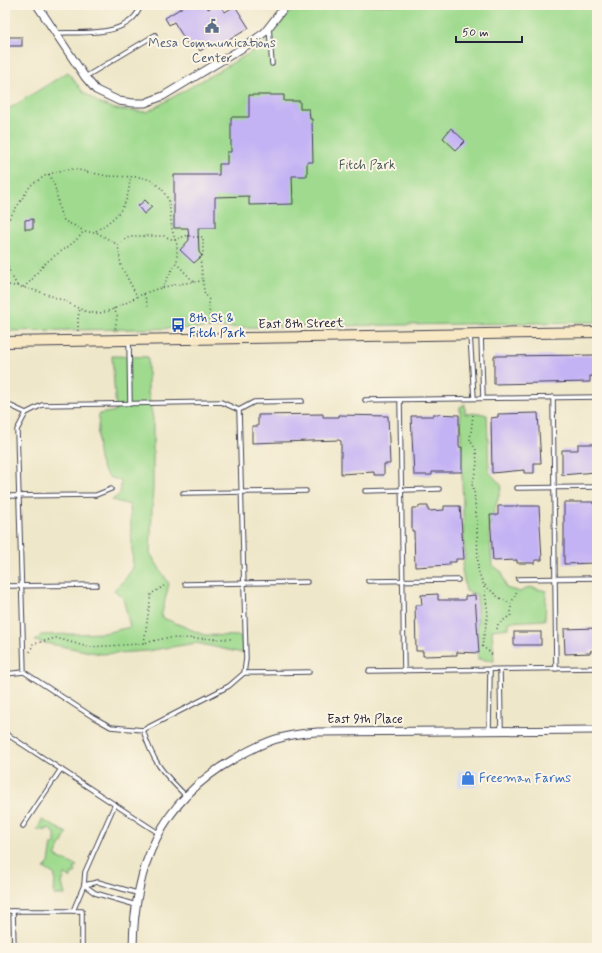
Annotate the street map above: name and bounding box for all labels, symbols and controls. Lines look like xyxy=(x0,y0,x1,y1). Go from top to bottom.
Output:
public building icon: Mesa Communications Center xyxy=(204,18,220,34)
scale bar xyxy=(456,18,522,44)
text: 50 m xyxy=(462,25,489,41)
place label: Mesa Communications Center xyxy=(148,35,276,67)
park label: Fitch Park xyxy=(339,157,396,174)
place label: 8th St & Fitch Park xyxy=(189,310,246,342)
street label: East 8th Street xyxy=(258,315,344,333)
bus stop icon: 8th St & Fitch Park xyxy=(170,317,186,333)
street label: East 9th Place xyxy=(327,711,403,728)
shop icon: Freeman Farms xyxy=(460,770,476,786)
place label: Freeman Farms xyxy=(479,770,571,787)

